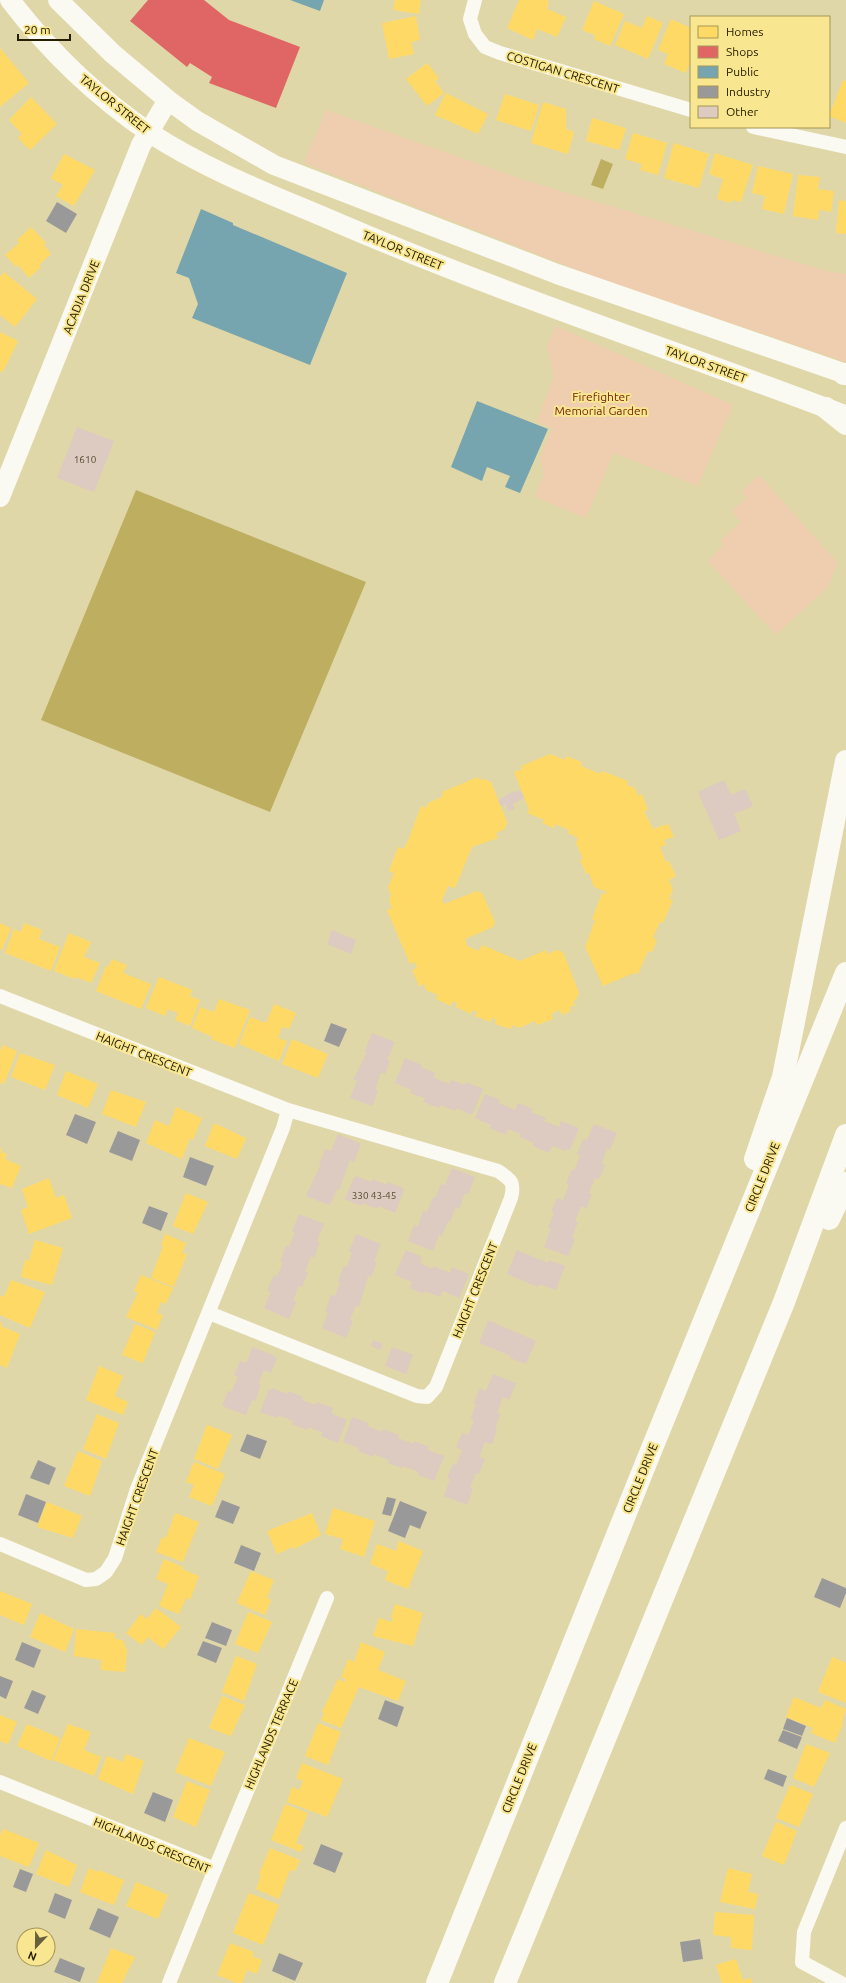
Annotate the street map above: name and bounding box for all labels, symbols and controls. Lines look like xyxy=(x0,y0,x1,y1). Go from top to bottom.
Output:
scale bar xyxy=(18,16,70,42)
legend xyxy=(690,16,830,128)
text: 20 m xyxy=(24,23,51,36)
text: Homes xyxy=(726,25,764,38)
text: Shops xyxy=(726,45,758,58)
street label: COSTIGAN CRESCENT xyxy=(505,49,621,95)
text: Public xyxy=(726,65,759,78)
street label: TAYLOR STREET xyxy=(78,72,153,136)
text: Industry xyxy=(726,85,771,98)
text: Other xyxy=(726,105,759,118)
street label: TAYLOR STREET xyxy=(361,228,445,272)
street label: ACADIA DRIVE xyxy=(60,258,102,336)
street label: TAYLOR STREET xyxy=(663,343,749,385)
park label: Firefighter Memorial Garden xyxy=(554,390,648,417)
house number: 1610 xyxy=(74,454,97,465)
street label: HAIGHT CRESCENT xyxy=(94,1029,194,1079)
street label: CIRCLE DRIVE xyxy=(742,1140,782,1214)
house number: 330 43-45 xyxy=(352,1190,396,1201)
street label: HAIGHT CRESCENT xyxy=(450,1240,500,1340)
street label: CIRCLE DRIVE xyxy=(620,1441,660,1515)
street label: HAIGHT CRESCENT xyxy=(113,1446,161,1547)
street label: HIGHLANDS TERRACE xyxy=(242,1677,300,1791)
street label: CIRCLE DRIVE xyxy=(499,1741,539,1815)
street label: HIGHLANDS CRESCENT xyxy=(92,1815,212,1876)
north arrow xyxy=(16,1927,56,1967)
text: N xyxy=(26,1949,38,1963)

